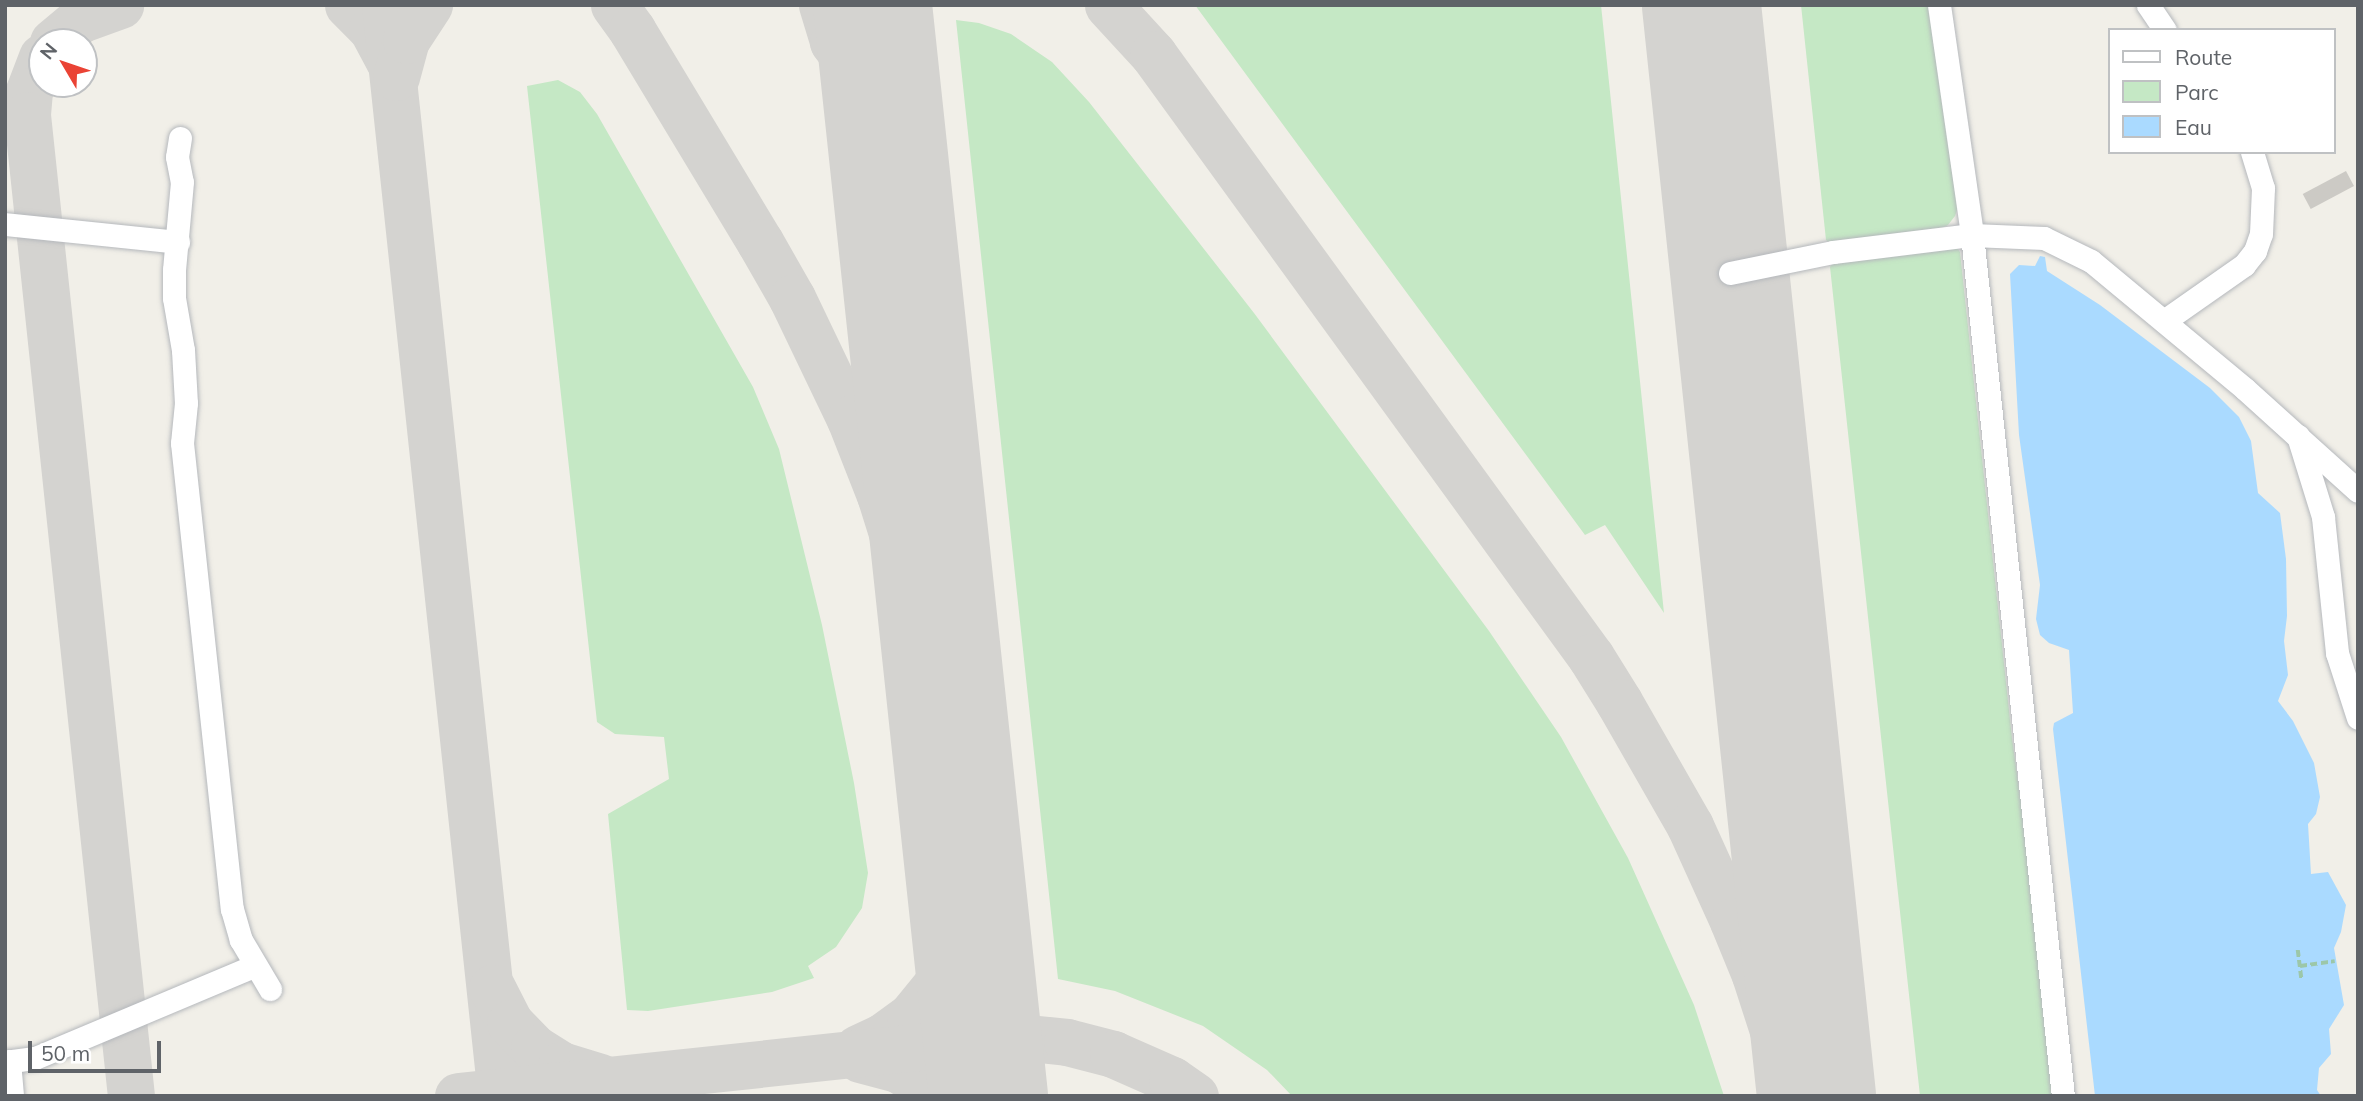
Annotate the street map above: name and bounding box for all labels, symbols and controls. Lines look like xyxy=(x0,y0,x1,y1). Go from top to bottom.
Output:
north arrow xyxy=(28,28,98,98)
legend xyxy=(2108,28,2335,154)
text: N xyxy=(34,38,62,64)
text: Route xyxy=(2175,44,2232,70)
text: Parc xyxy=(2175,79,2219,105)
text: Eau xyxy=(2175,114,2212,140)
scale bar xyxy=(32,1028,164,1072)
text: 50 m xyxy=(41,1040,90,1066)

